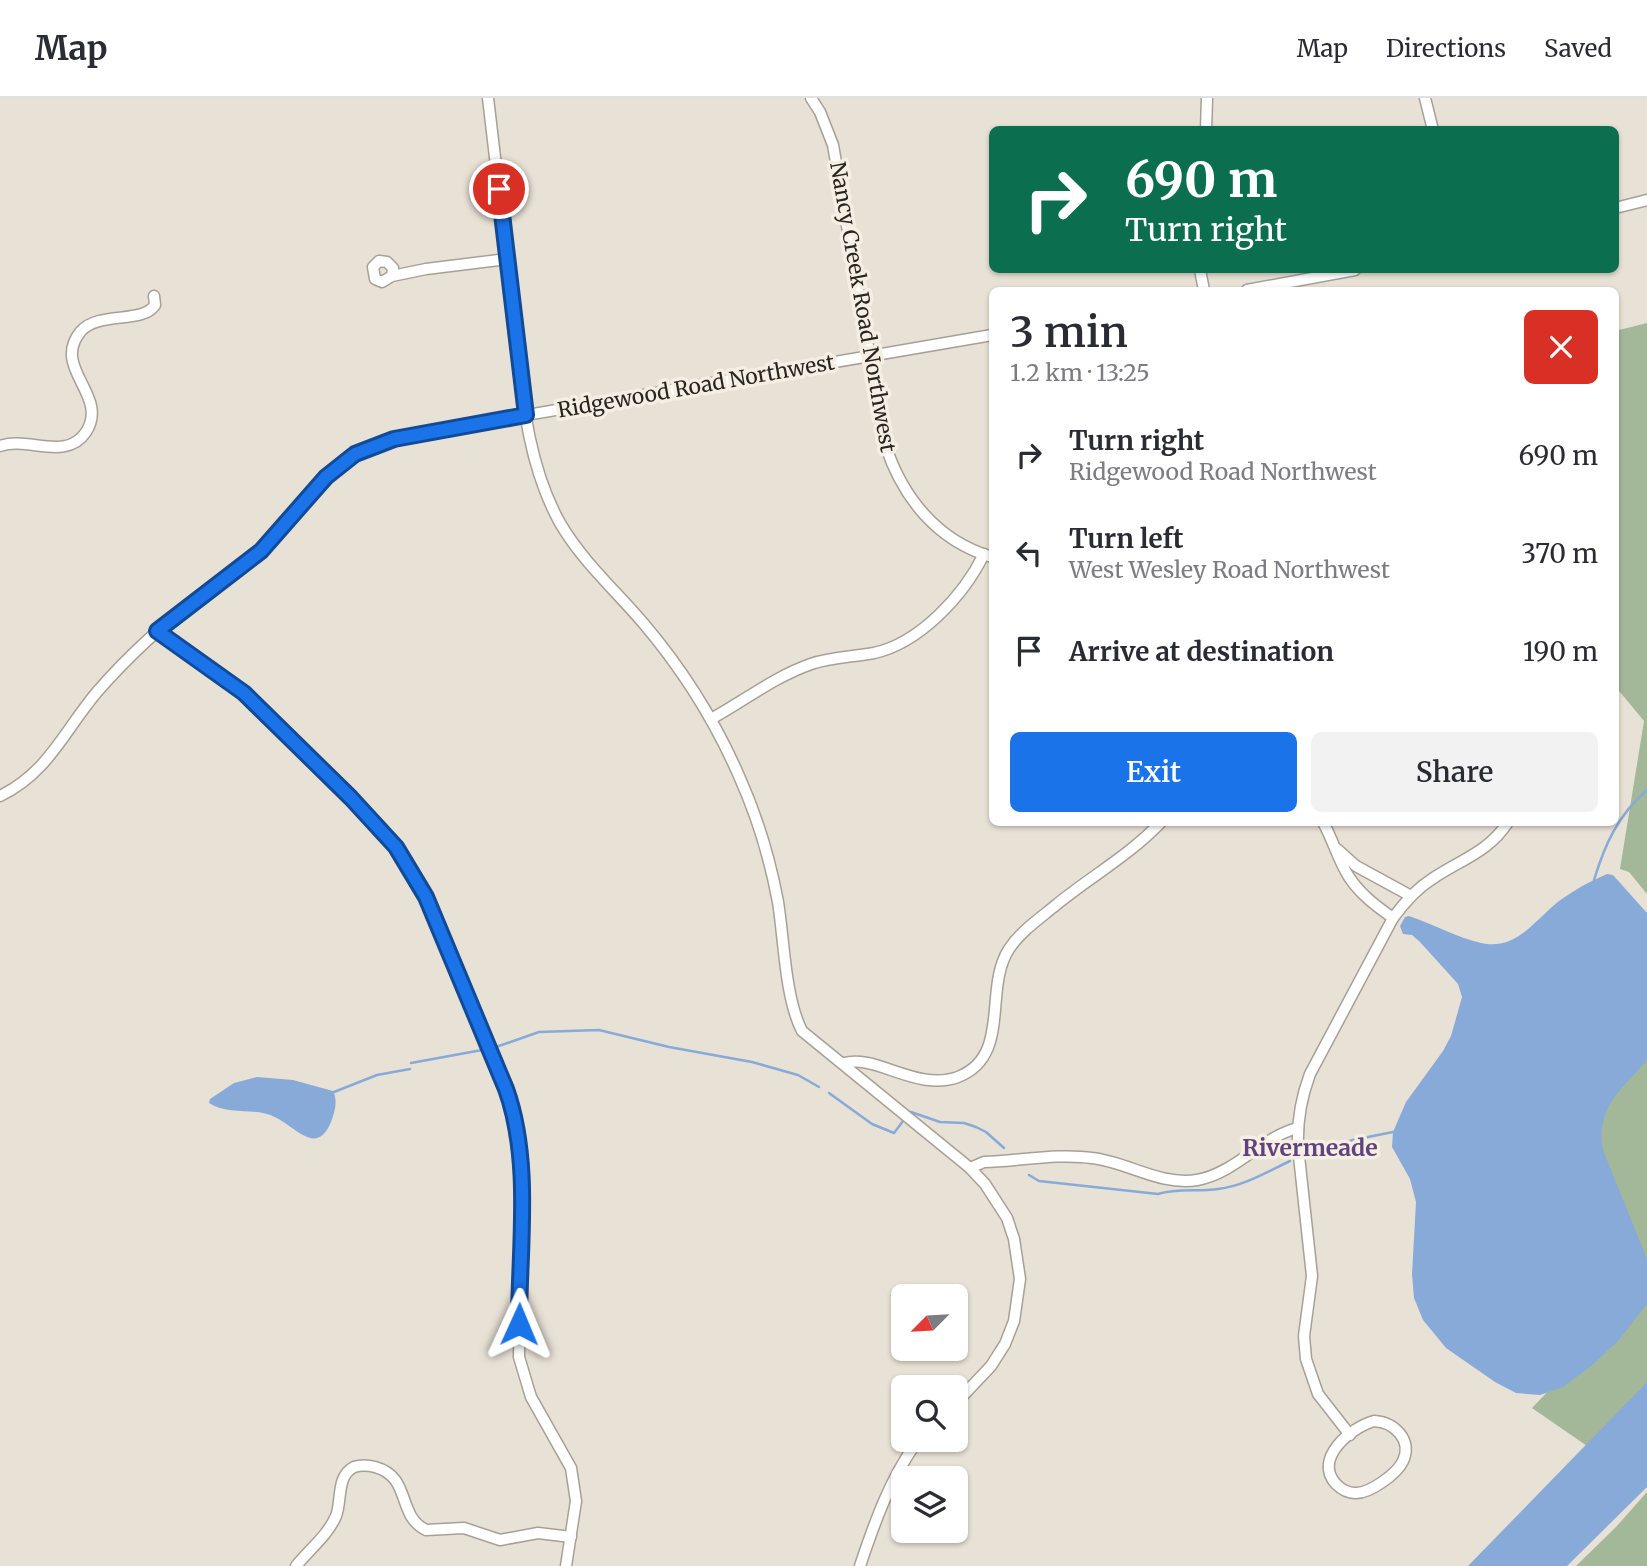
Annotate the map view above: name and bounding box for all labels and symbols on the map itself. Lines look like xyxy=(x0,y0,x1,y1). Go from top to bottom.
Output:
pin xyxy=(469,159,529,219)
street label: Nancy Creek Road Northwest xyxy=(824,160,902,454)
street label: Ridgewood Road Northwest xyxy=(555,348,837,424)
district label: Rivermeade xyxy=(1242,1133,1378,1162)
north arrow xyxy=(891,1284,968,1362)
position arrow xyxy=(482,1287,556,1361)

